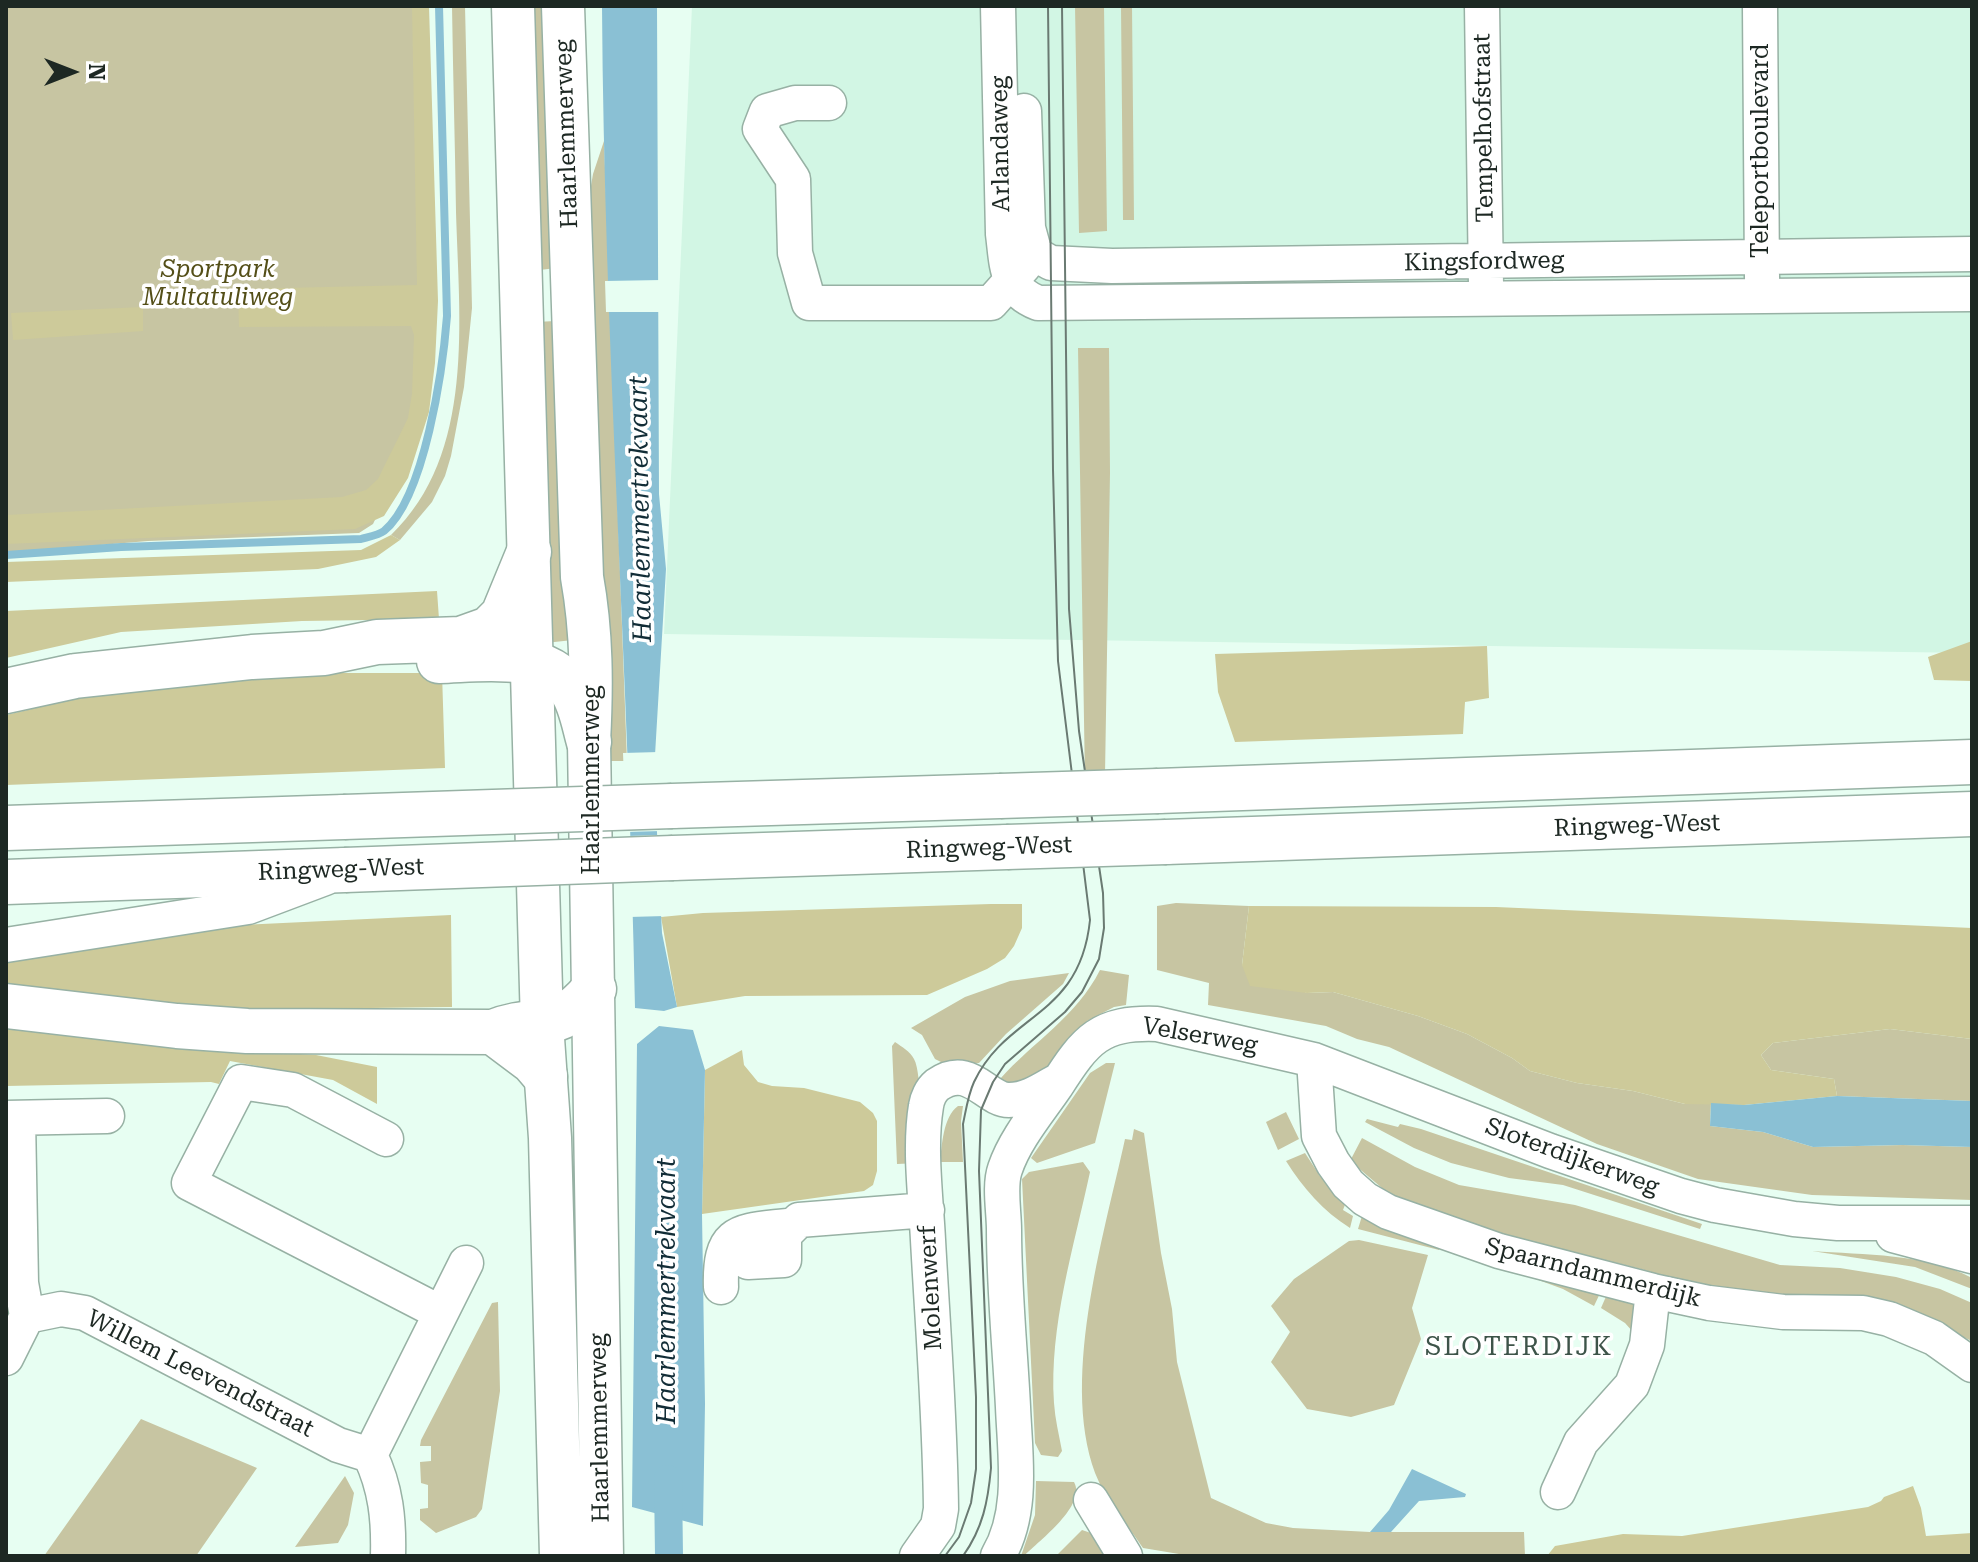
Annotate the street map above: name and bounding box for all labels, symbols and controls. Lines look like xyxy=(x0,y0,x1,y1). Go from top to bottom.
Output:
north arrow xyxy=(32,32,112,112)
street label: Tempelhofstraat xyxy=(1468,33,1500,223)
street label: Haarlemmerweg xyxy=(549,39,585,229)
street label: Teleportboulevard xyxy=(1747,44,1775,258)
text: N xyxy=(84,64,109,80)
street label: Arlandaweg xyxy=(985,76,1017,212)
street label: Kingsfordweg xyxy=(1404,246,1564,278)
park label: Sportpark Multatuliweg xyxy=(143,256,293,312)
water label: Haarlemmertrekvaart xyxy=(623,376,659,642)
street label: Haarlemmerweg xyxy=(578,685,606,875)
street label: Ringweg-West xyxy=(1553,809,1721,843)
street label: Ringweg-West xyxy=(905,831,1073,865)
street label: Ringweg-West xyxy=(257,853,425,887)
street label: Velserweg xyxy=(1140,1012,1260,1060)
street label: Sloterdijkerweg xyxy=(1481,1112,1663,1202)
water label: Haarlemmertrekvaart xyxy=(651,1158,683,1424)
street label: Molenwerf xyxy=(913,1225,949,1351)
street label: Spaarndammerdijk xyxy=(1482,1232,1704,1314)
street label: Willem Leevendstraat xyxy=(82,1304,318,1444)
district label: SLOTERDIJK xyxy=(1425,1331,1613,1363)
street label: Haarlemmerweg xyxy=(584,1333,616,1523)

